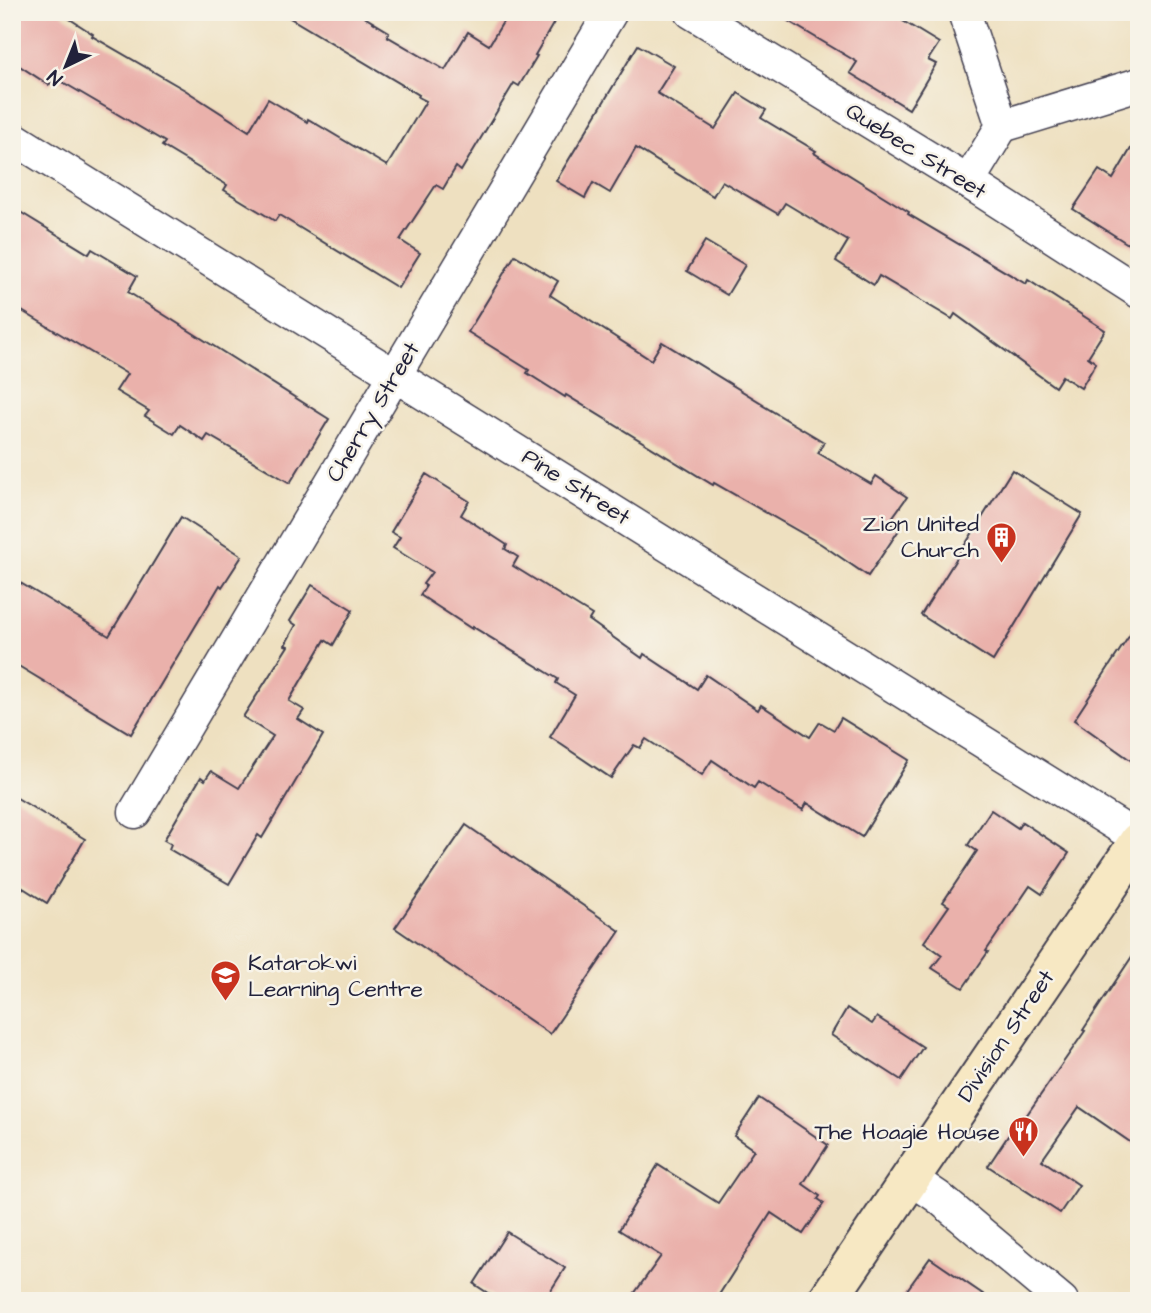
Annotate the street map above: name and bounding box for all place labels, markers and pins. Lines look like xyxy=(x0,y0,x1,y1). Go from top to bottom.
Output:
place label: Zion United Church xyxy=(862,508,980,566)
building icon: Zion United Church xyxy=(985,520,1019,564)
place label: Katarokwi Learning Centre xyxy=(248,947,423,1006)
school or university icon: Katarokwi Learning Centre xyxy=(208,959,242,1003)
restaurant icon: The Hoagie House xyxy=(1006,1115,1040,1159)
place label: The Hoagie House xyxy=(815,1116,1000,1149)

